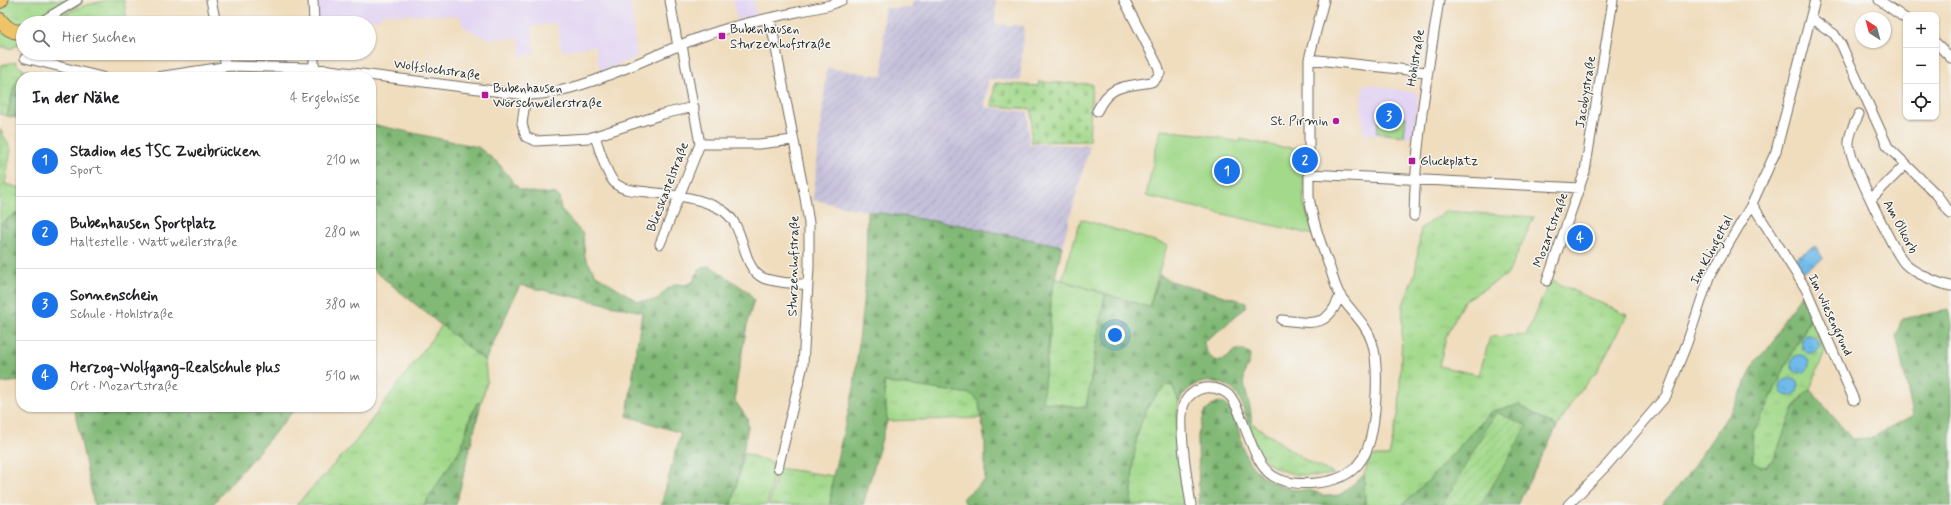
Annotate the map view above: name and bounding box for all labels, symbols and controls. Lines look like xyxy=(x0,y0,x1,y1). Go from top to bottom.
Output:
north arrow xyxy=(1855,12,1891,48)
map controls xyxy=(1903,12,1939,120)
button: + xyxy=(1903,12,1939,48)
search box xyxy=(16,16,376,60)
place label: Bubenhausen Sturzenhofstraße xyxy=(730,21,831,53)
icon: search xyxy=(30,27,52,49)
text: Hier suchen xyxy=(62,28,136,48)
street label: Hohlstraße xyxy=(1403,28,1429,88)
marker: Bubenhausen Sturzenhofstraße xyxy=(717,31,727,41)
button: − xyxy=(1903,48,1939,84)
street label: Jacobystraße xyxy=(1572,55,1600,129)
street label: Wolfslochstraße xyxy=(393,56,481,84)
place label: Bubenhausen Wörschweilerstraße xyxy=(493,80,602,112)
button: locate xyxy=(1903,84,1939,120)
text: In der Nähe xyxy=(32,87,120,109)
text: 4 Ergebnisse xyxy=(290,90,360,107)
marker: Bubenhausen Wörschweilerstraße xyxy=(480,90,490,100)
pin: 3 xyxy=(1376,101,1402,131)
place label: St. Pirmin xyxy=(1270,113,1328,130)
marker: St. Pirmin xyxy=(1331,116,1341,126)
street label: Blieskastelstraße xyxy=(643,140,693,234)
text: Stadion des TSC Zweibrücken xyxy=(70,142,261,162)
pin: 2 xyxy=(1292,145,1318,175)
text: 1 xyxy=(42,152,48,169)
text: 210 m xyxy=(326,152,360,169)
place label: Gluckplatz xyxy=(1420,153,1478,170)
pin: 1 xyxy=(1214,156,1240,186)
marker: Gluckplatz xyxy=(1407,156,1417,166)
text: Sport xyxy=(70,162,102,179)
street label: Mozartstraße xyxy=(1530,190,1572,270)
street label: Am Ölkorb xyxy=(1879,197,1921,257)
street label: Im Klingeltal xyxy=(1687,213,1739,288)
text: Bubenhausen Sportplatz xyxy=(70,214,216,234)
street label: Sturzenhofstraße xyxy=(785,215,803,317)
pin: 4 xyxy=(1567,223,1593,253)
text: 2 xyxy=(42,224,48,241)
text: 280 m xyxy=(325,224,360,241)
text: Haltestelle · Wattweilerstraße xyxy=(70,234,237,251)
street label: Im Wiesengrund xyxy=(1802,271,1856,360)
text: Sonnenschein xyxy=(70,286,158,306)
text: 3 xyxy=(42,296,48,313)
text: 380 m xyxy=(325,296,360,313)
text: Schule · Hohlstraße xyxy=(70,306,173,323)
your location xyxy=(1105,325,1125,345)
text: Herzog-Wolfgang-Realschule plus xyxy=(70,358,280,378)
text: 4 xyxy=(41,368,49,385)
text: 510 m xyxy=(325,368,360,385)
text: Ort · Mozartstraße xyxy=(70,378,178,395)

